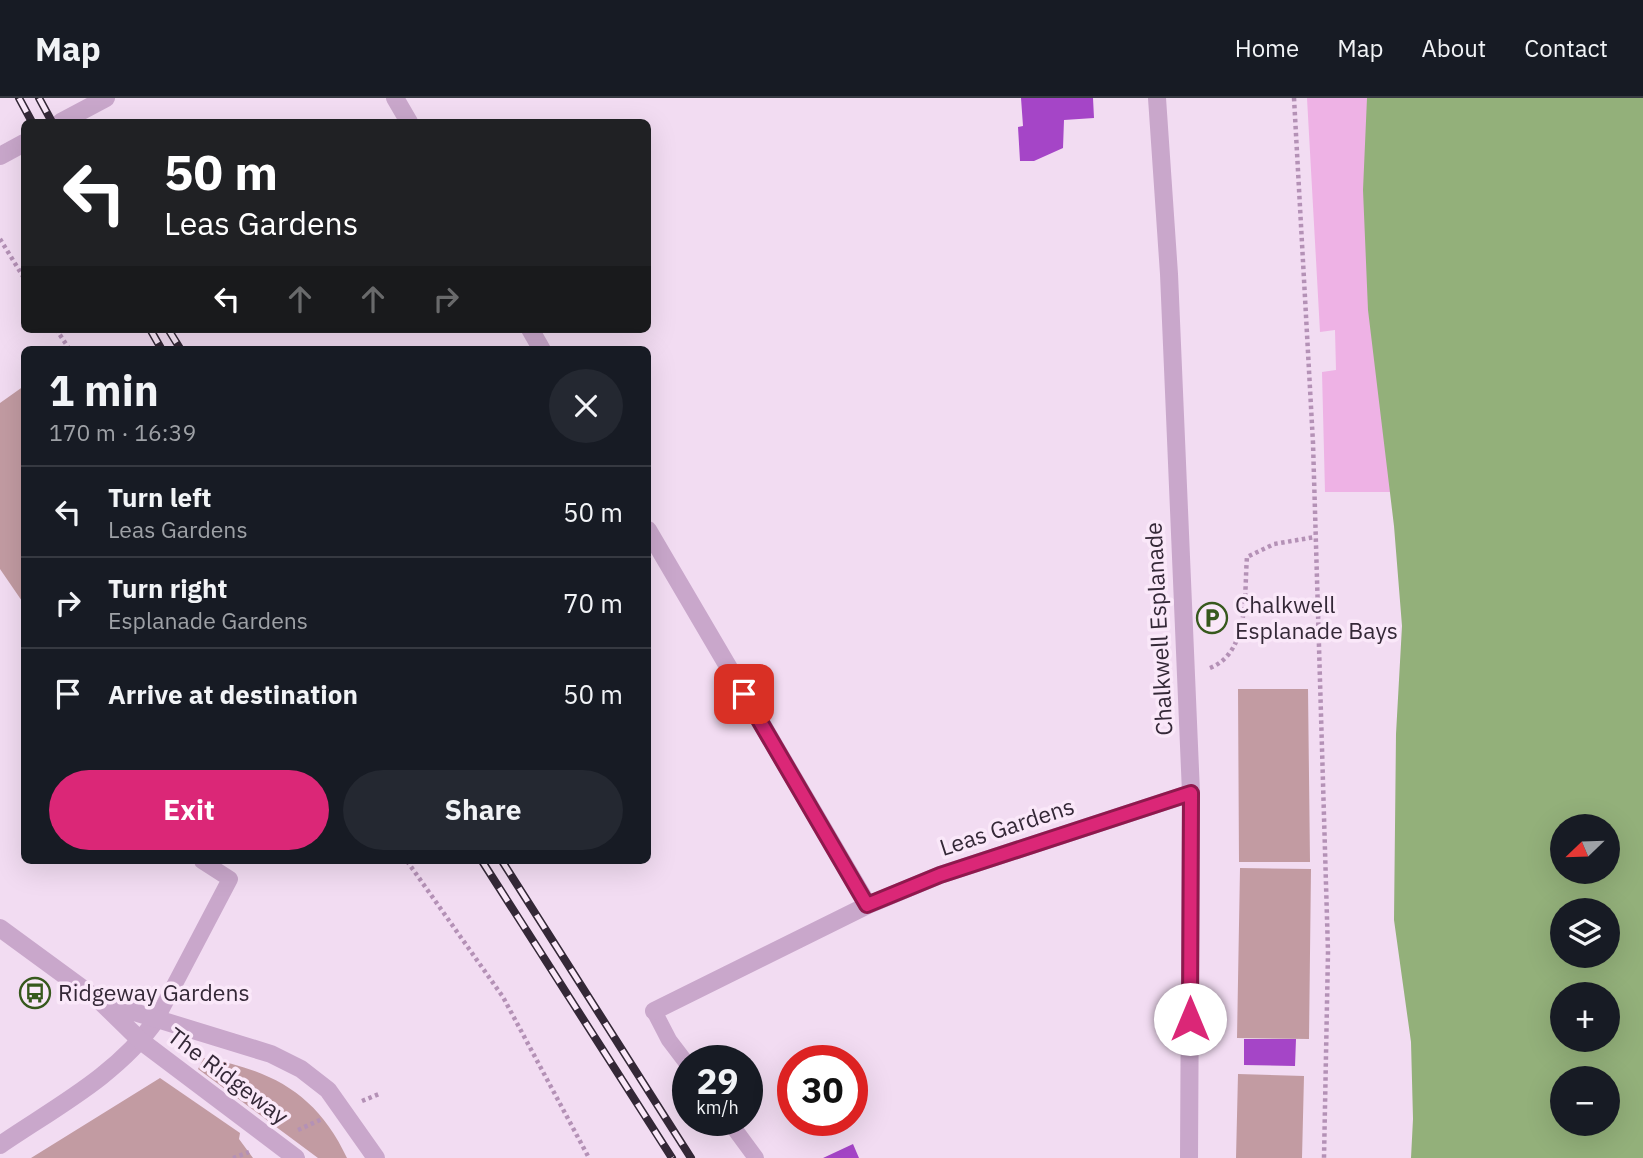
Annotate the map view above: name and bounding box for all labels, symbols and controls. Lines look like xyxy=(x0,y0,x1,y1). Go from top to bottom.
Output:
text: Map xyxy=(35,27,101,70)
text: Home xyxy=(1235,32,1299,64)
text: Map xyxy=(1337,32,1383,64)
text: About xyxy=(1421,32,1486,64)
text: Contact xyxy=(1524,32,1608,64)
text: 50 m xyxy=(164,140,278,203)
icon: left xyxy=(49,147,140,238)
text: Leas Gardens xyxy=(164,202,358,244)
icon: left xyxy=(208,280,246,318)
icon: ahead xyxy=(281,280,319,318)
icon: ahead xyxy=(354,280,392,318)
icon: right xyxy=(427,280,465,318)
text: 1 min xyxy=(49,363,159,418)
button: close xyxy=(549,369,623,443)
text: 170 m · 16:39 xyxy=(49,417,196,447)
text: Turn left xyxy=(108,480,211,514)
icon: left xyxy=(49,493,87,531)
text: 50 m xyxy=(563,495,623,529)
text: Leas Gardens xyxy=(108,514,248,544)
street label: Chalkwell Esplanade xyxy=(1137,522,1179,737)
text: Turn right xyxy=(108,571,227,605)
icon: right xyxy=(49,584,87,622)
text: 70 m xyxy=(563,586,623,620)
place label: Chalkwell Esplanade Bays xyxy=(1235,589,1398,645)
parking icon: Chalkwell Esplanade Bays xyxy=(1195,601,1229,635)
text: Esplanade Gardens xyxy=(108,605,308,635)
pin xyxy=(714,664,774,724)
icon: arrive xyxy=(49,675,87,713)
icon: arrive xyxy=(725,675,763,713)
text: Arrive at destination xyxy=(108,677,358,711)
text: 50 m xyxy=(563,677,623,711)
button: Exit xyxy=(49,770,329,850)
button: Share xyxy=(343,770,623,850)
street label: Leas Gardens xyxy=(936,790,1078,862)
north arrow xyxy=(1550,814,1620,884)
map controls xyxy=(1550,814,1620,1136)
button: layers xyxy=(1550,898,1620,968)
bus stop icon: Ridgeway Gardens xyxy=(18,976,52,1010)
place label: Ridgeway Gardens xyxy=(58,977,250,1007)
position arrow xyxy=(1153,982,1227,1056)
button: + xyxy=(1550,982,1620,1052)
street label: The Ridgeway xyxy=(162,1020,295,1131)
speed limit sign: 30 xyxy=(777,1045,868,1136)
text: 29 xyxy=(696,1058,739,1104)
button: − xyxy=(1550,1066,1620,1136)
text: km/h xyxy=(696,1096,739,1119)

